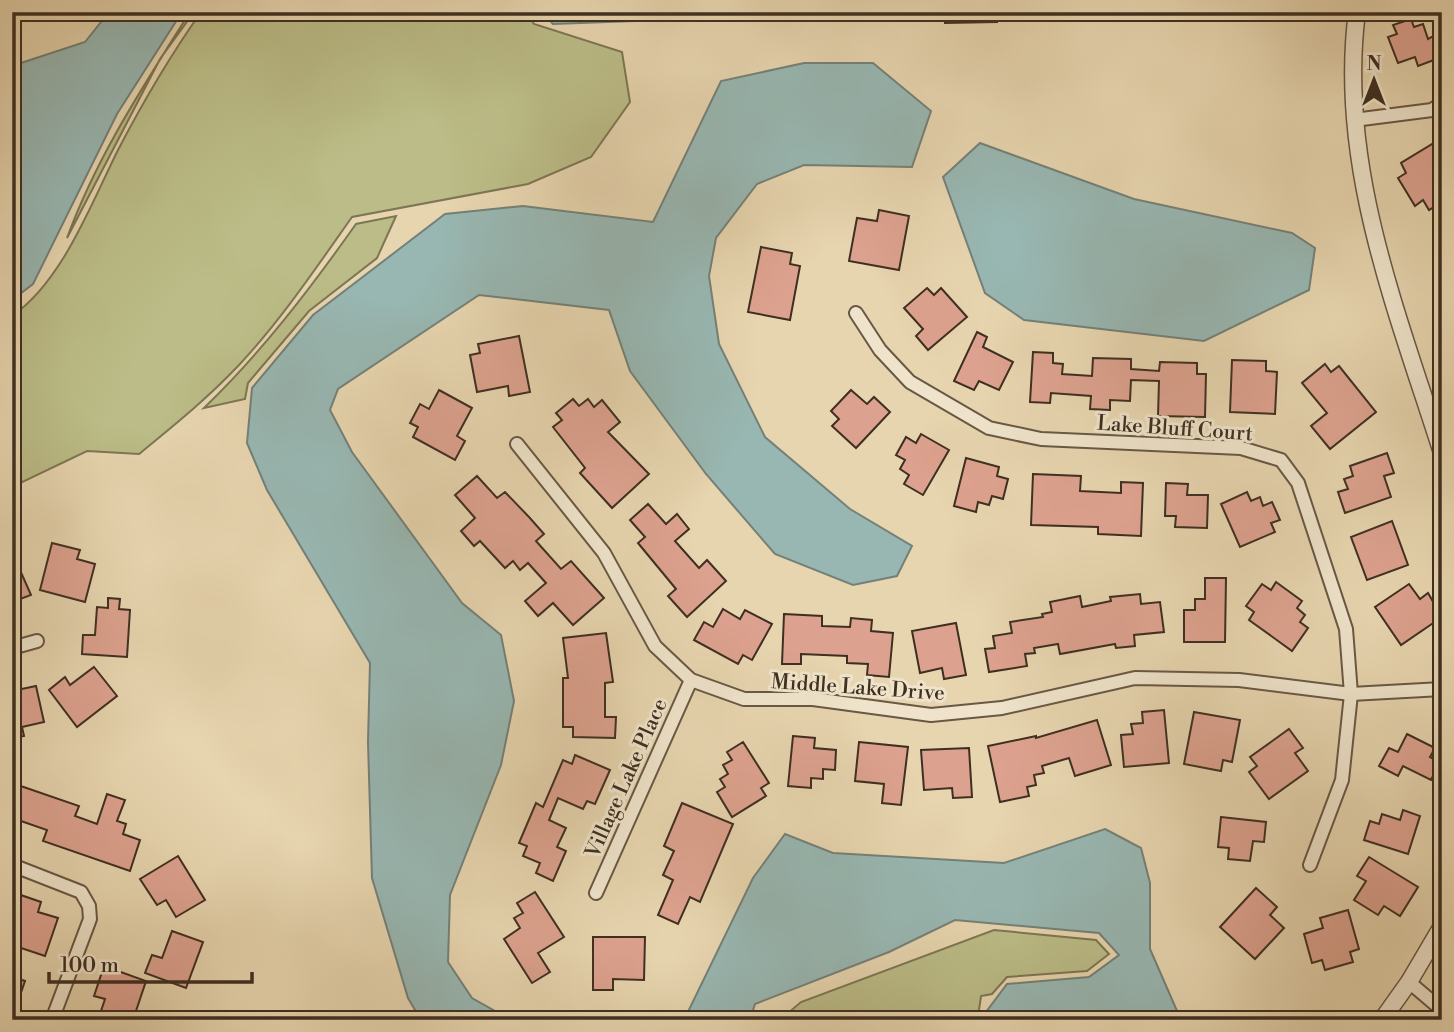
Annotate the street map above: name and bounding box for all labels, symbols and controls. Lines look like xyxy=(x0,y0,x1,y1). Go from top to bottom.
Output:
north arrow xyxy=(1338,46,1408,116)
text: N xyxy=(1366,52,1382,76)
street label: Lake Bluff Court xyxy=(1096,411,1254,447)
street label: Middle Lake Drive xyxy=(770,669,946,707)
street label: Village Lake Place xyxy=(580,695,674,863)
scale bar xyxy=(49,941,252,985)
text: 100 m xyxy=(60,953,119,979)

